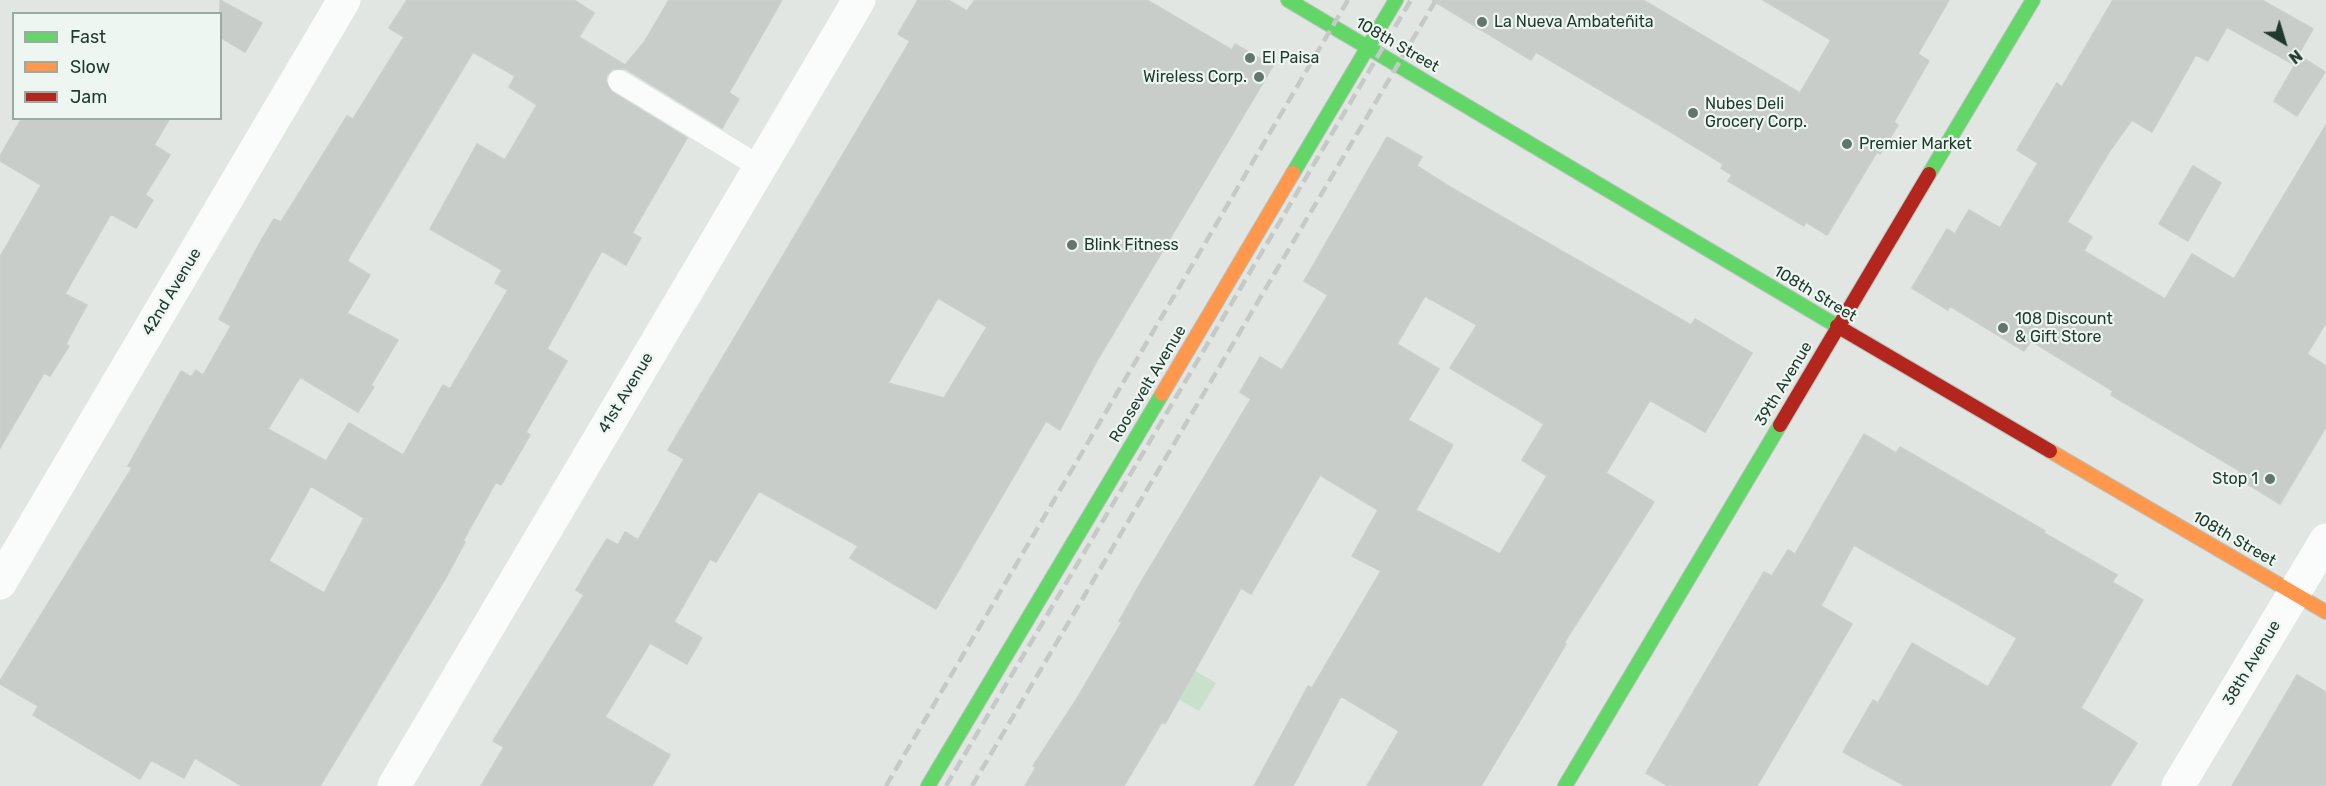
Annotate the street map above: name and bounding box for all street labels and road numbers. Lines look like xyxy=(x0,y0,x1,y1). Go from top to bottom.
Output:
street label: 108th Street xyxy=(1352,13,1442,77)
street label: 42nd Avenue xyxy=(138,245,206,339)
street label: 108th Street xyxy=(1770,262,1860,326)
street label: Roosevelt Avenue xyxy=(1105,322,1191,446)
street label: 39th Avenue xyxy=(1751,338,1817,430)
street label: 41st Avenue xyxy=(594,349,658,437)
street label: 108th Street xyxy=(2189,507,2279,571)
street label: 38th Avenue xyxy=(2219,617,2285,709)

